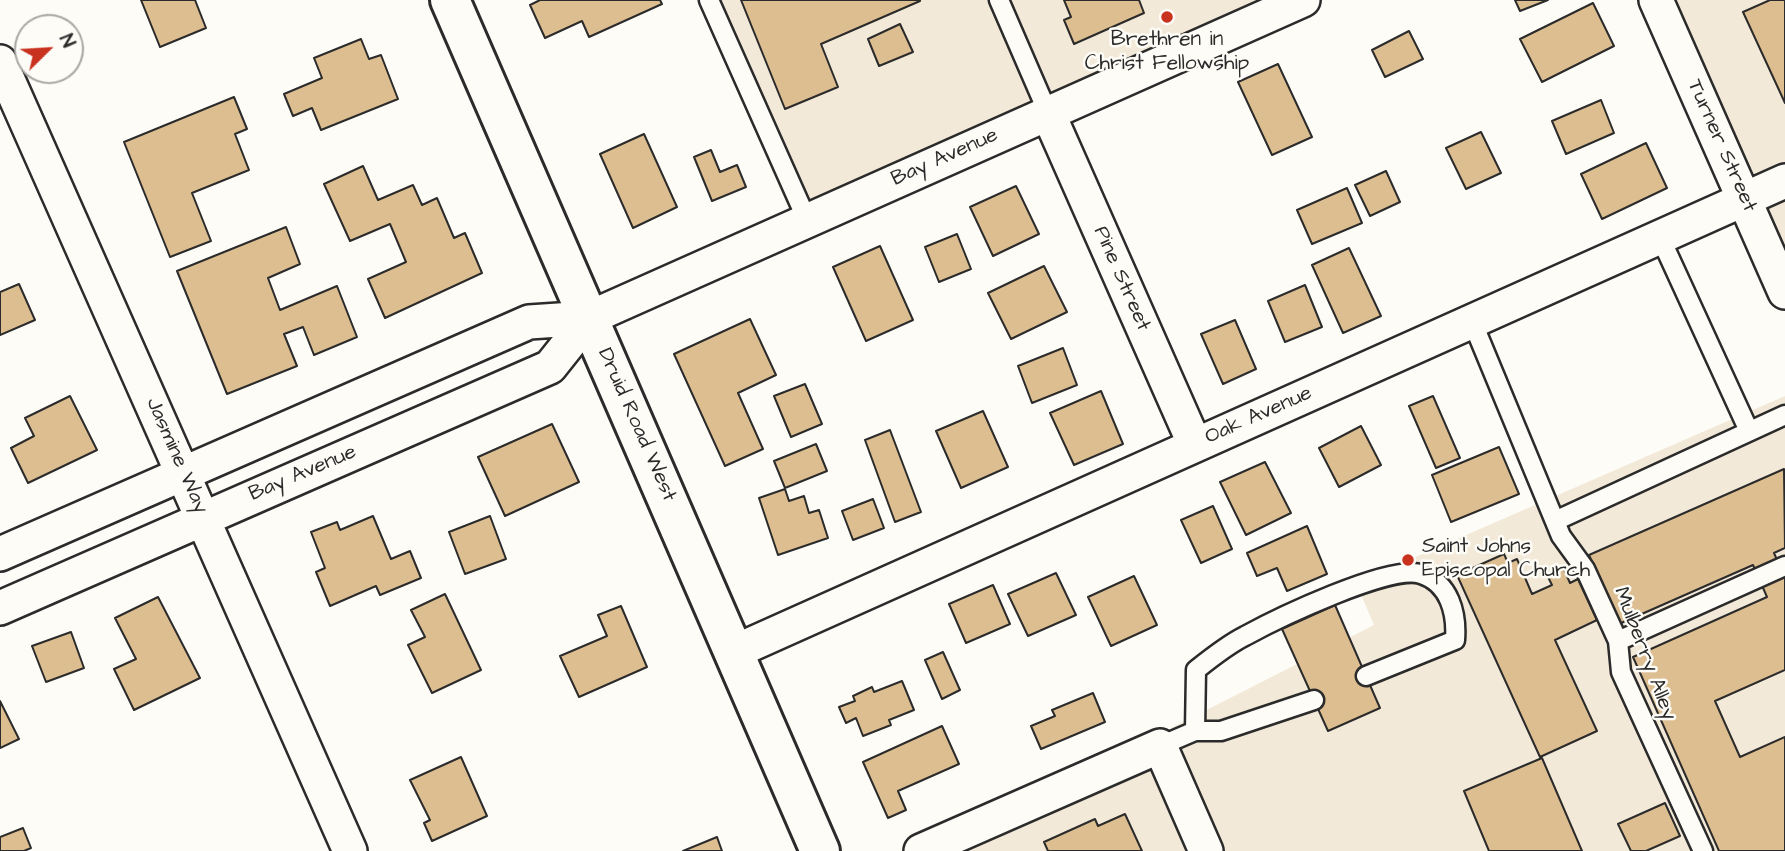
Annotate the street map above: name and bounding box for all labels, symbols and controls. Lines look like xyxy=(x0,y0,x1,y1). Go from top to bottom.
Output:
marker: Brethren in Christ Fellowship xyxy=(1159,9,1175,25)
north arrow xyxy=(14,14,84,84)
place label: Brethren in Christ Fellowship xyxy=(1085,28,1249,78)
text: N xyxy=(52,30,82,52)
street label: Turner Street xyxy=(1681,76,1761,216)
street label: Bay Avenue xyxy=(888,123,1002,193)
street label: Pine Street xyxy=(1087,223,1155,335)
street label: Druid Road West xyxy=(591,345,681,505)
street label: Oak Avenue xyxy=(1202,381,1316,451)
street label: Jasmine Way xyxy=(139,394,213,518)
street label: Bay Avenue xyxy=(246,440,360,508)
place label: Saint Johns Episcopal Church xyxy=(1422,535,1590,585)
marker: Saint Johns Episcopal Church xyxy=(1400,552,1416,568)
street label: Mulberry Alley xyxy=(1607,584,1681,724)

